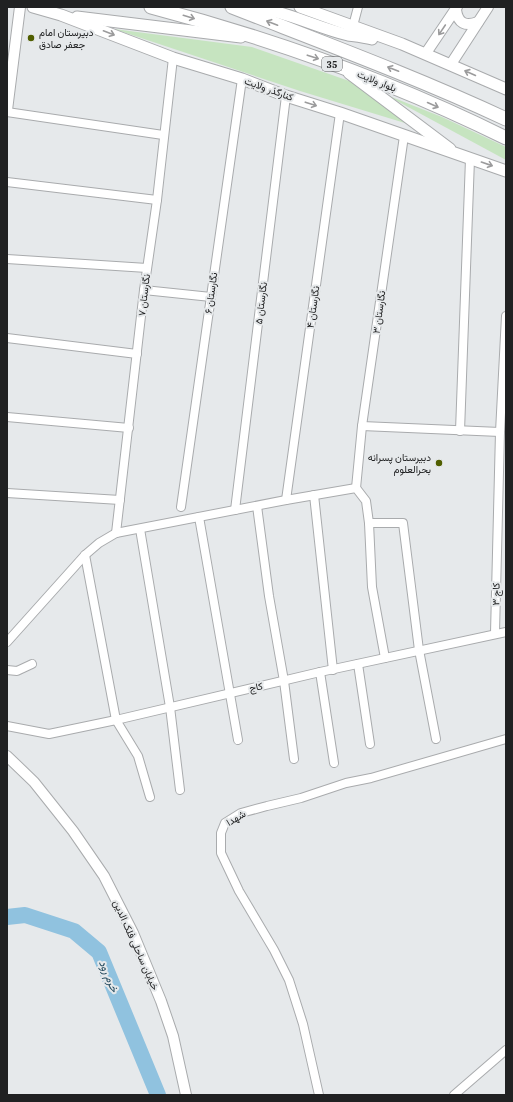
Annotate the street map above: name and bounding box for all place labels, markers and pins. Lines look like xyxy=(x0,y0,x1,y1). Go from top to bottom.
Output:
place label: دبیرستان امام جعفر صادق xyxy=(39,26,94,51)
marker: دبیرستان امام جعفر صادق xyxy=(26,33,36,43)
place label: دبیرستان پسرانه بحرالعلوم xyxy=(368,451,431,476)
marker: دبیرستان پسرانه بحرالعلوم xyxy=(434,458,444,468)

